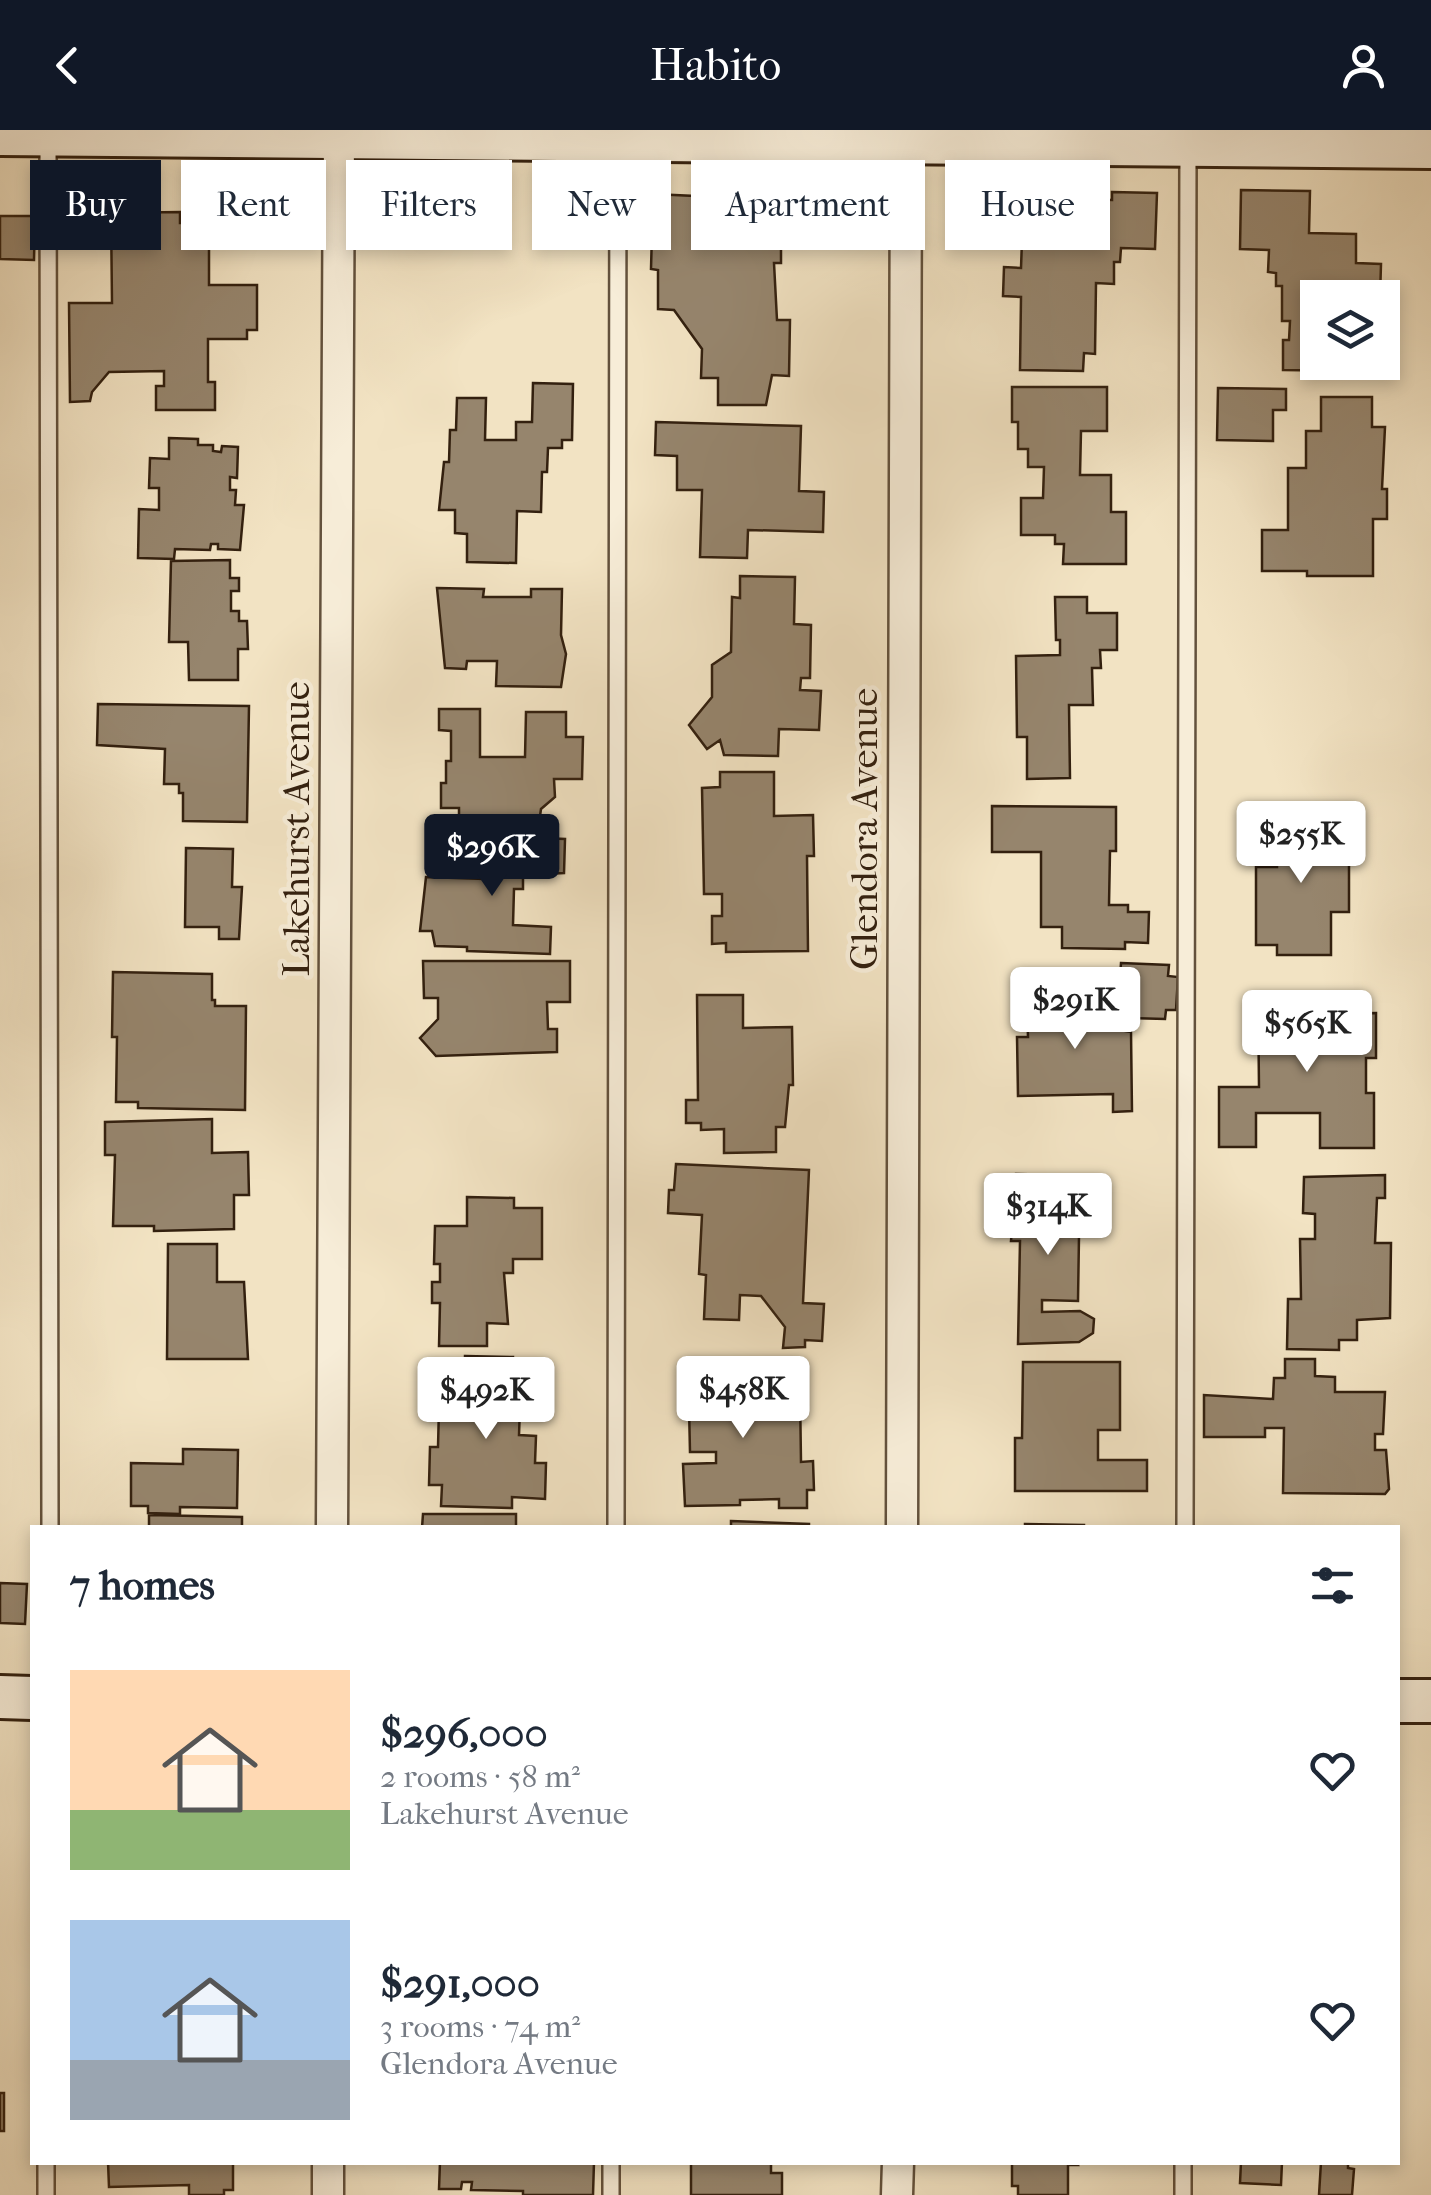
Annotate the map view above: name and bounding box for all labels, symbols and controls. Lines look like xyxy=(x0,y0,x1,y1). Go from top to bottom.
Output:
icon: back xyxy=(40,38,95,93)
icon: person xyxy=(1336,38,1391,93)
text: Habito xyxy=(650,39,781,92)
chip: Buy xyxy=(30,160,161,250)
chip: Rent xyxy=(181,160,326,250)
chip: Filters xyxy=(346,160,512,250)
chip: New xyxy=(532,160,671,250)
chip: Apartment xyxy=(691,160,925,250)
chip: House xyxy=(945,160,1110,250)
map controls xyxy=(1300,280,1400,380)
button: layers xyxy=(1300,280,1400,380)
street label: Lakehurst Avenue xyxy=(274,681,319,977)
street label: Glendora Avenue xyxy=(842,688,887,970)
pin: $255K xyxy=(1231,801,1371,886)
pin: $296K xyxy=(422,814,562,899)
text: $255K xyxy=(1259,815,1343,852)
text: $296K xyxy=(446,828,538,865)
pin: $291K xyxy=(1005,967,1145,1052)
text: $291K xyxy=(1032,981,1118,1018)
pin: $565K xyxy=(1237,990,1377,1075)
text: $565K xyxy=(1264,1004,1350,1041)
pin: $314K xyxy=(978,1173,1118,1258)
text: $314K xyxy=(1006,1187,1090,1224)
pin: $458K xyxy=(673,1356,813,1441)
pin: $492K xyxy=(416,1357,556,1442)
text: $458K xyxy=(699,1370,787,1407)
text: $492K xyxy=(440,1371,533,1408)
icon: filters xyxy=(1305,1558,1360,1613)
text: 7 homes xyxy=(70,1561,215,1610)
text: $296,000 xyxy=(380,1709,548,1758)
icon: home xyxy=(150,1710,270,1830)
icon: heart xyxy=(1305,1743,1360,1798)
text: 2 rooms · 58 m² xyxy=(380,1758,580,1795)
text: Lakehurst Avenue xyxy=(380,1795,629,1832)
text: $291,000 xyxy=(380,1959,540,2008)
icon: home xyxy=(150,1960,270,2080)
icon: heart xyxy=(1305,1993,1360,2048)
text: 3 rooms · 74 m² xyxy=(380,2008,580,2045)
text: Glendora Avenue xyxy=(380,2045,618,2082)

